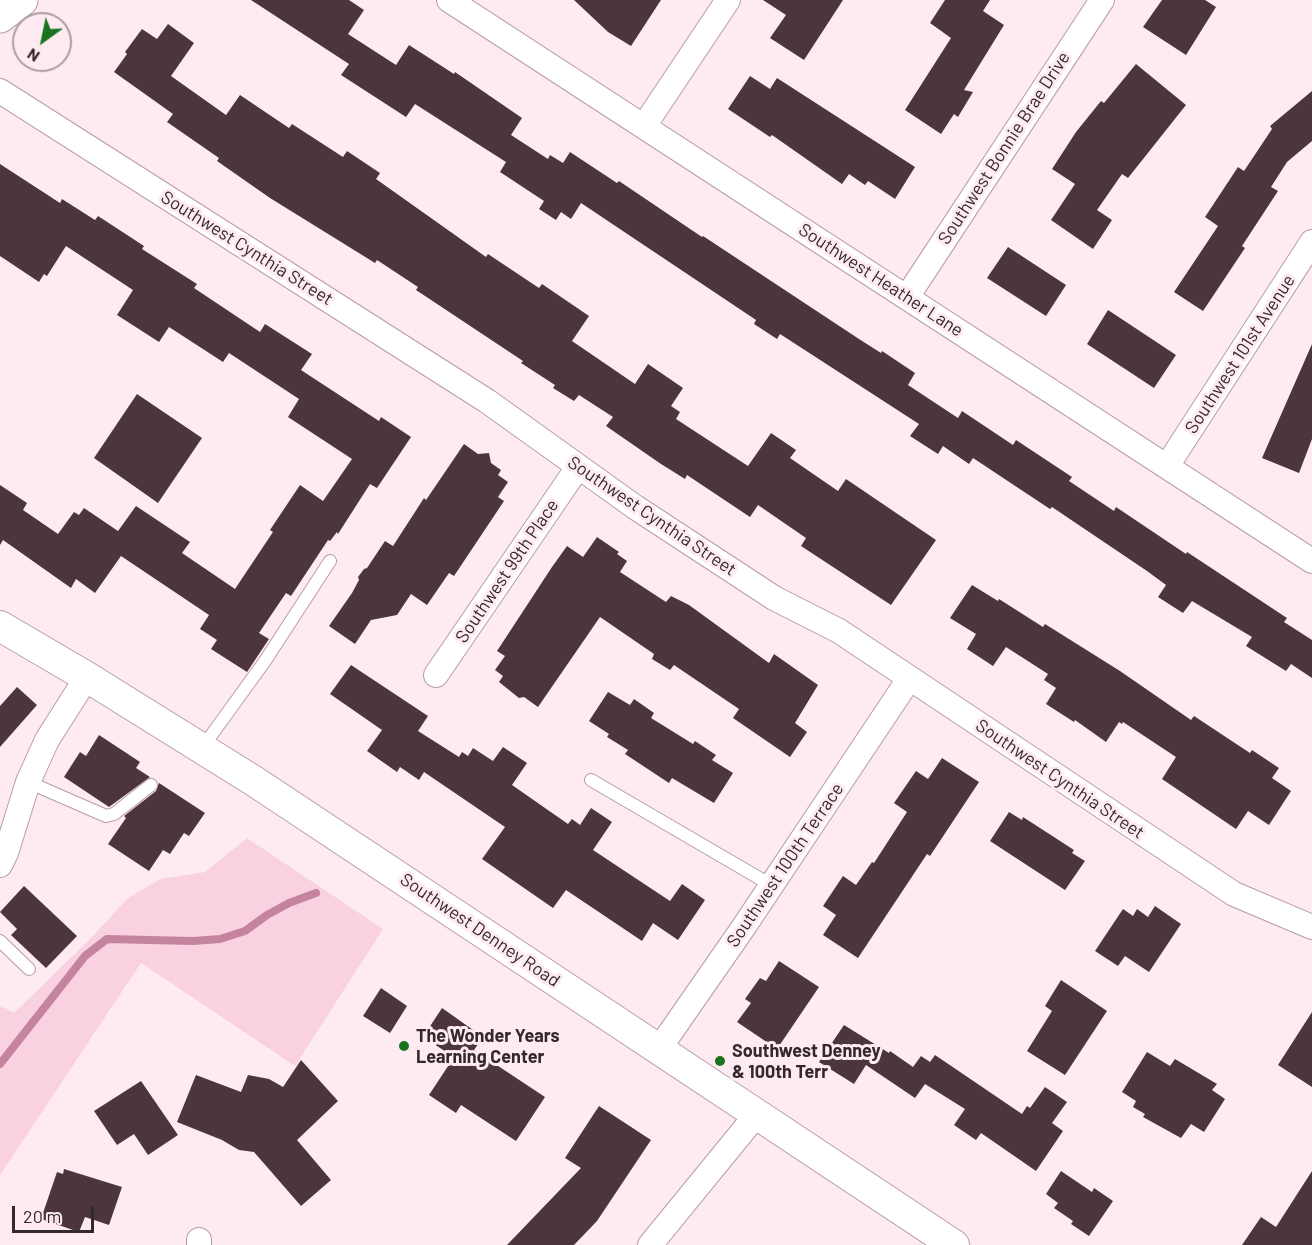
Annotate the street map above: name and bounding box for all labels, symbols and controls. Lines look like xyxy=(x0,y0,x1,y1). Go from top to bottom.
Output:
north arrow xyxy=(12,12,72,72)
text: N xyxy=(23,45,43,67)
street label: Southwest Bonnie Brae Drive xyxy=(934,48,1074,248)
street label: Southwest Cynthia Street xyxy=(157,186,337,310)
street label: Southwest Heather Lane xyxy=(795,219,967,341)
street label: Southwest 101st Avenue xyxy=(1181,270,1299,438)
street label: Southwest Cynthia Street xyxy=(564,452,740,580)
street label: Southwest 99th Place xyxy=(451,495,563,647)
street label: Southwest Cynthia Street xyxy=(972,715,1148,843)
street label: Southwest 100th Terrace xyxy=(722,779,848,951)
street label: Southwest Denney Road xyxy=(396,868,564,992)
place label: The Wonder Years Learning Center xyxy=(416,1025,559,1068)
marker: The Wonder Years Learning Center xyxy=(397,1039,411,1053)
place label: Southwest Denney & 100th Terr xyxy=(732,1040,880,1082)
marker: Southwest Denney & 100th Terr xyxy=(713,1054,727,1068)
scale bar xyxy=(15,1194,98,1232)
text: 20 m xyxy=(23,1205,61,1227)

